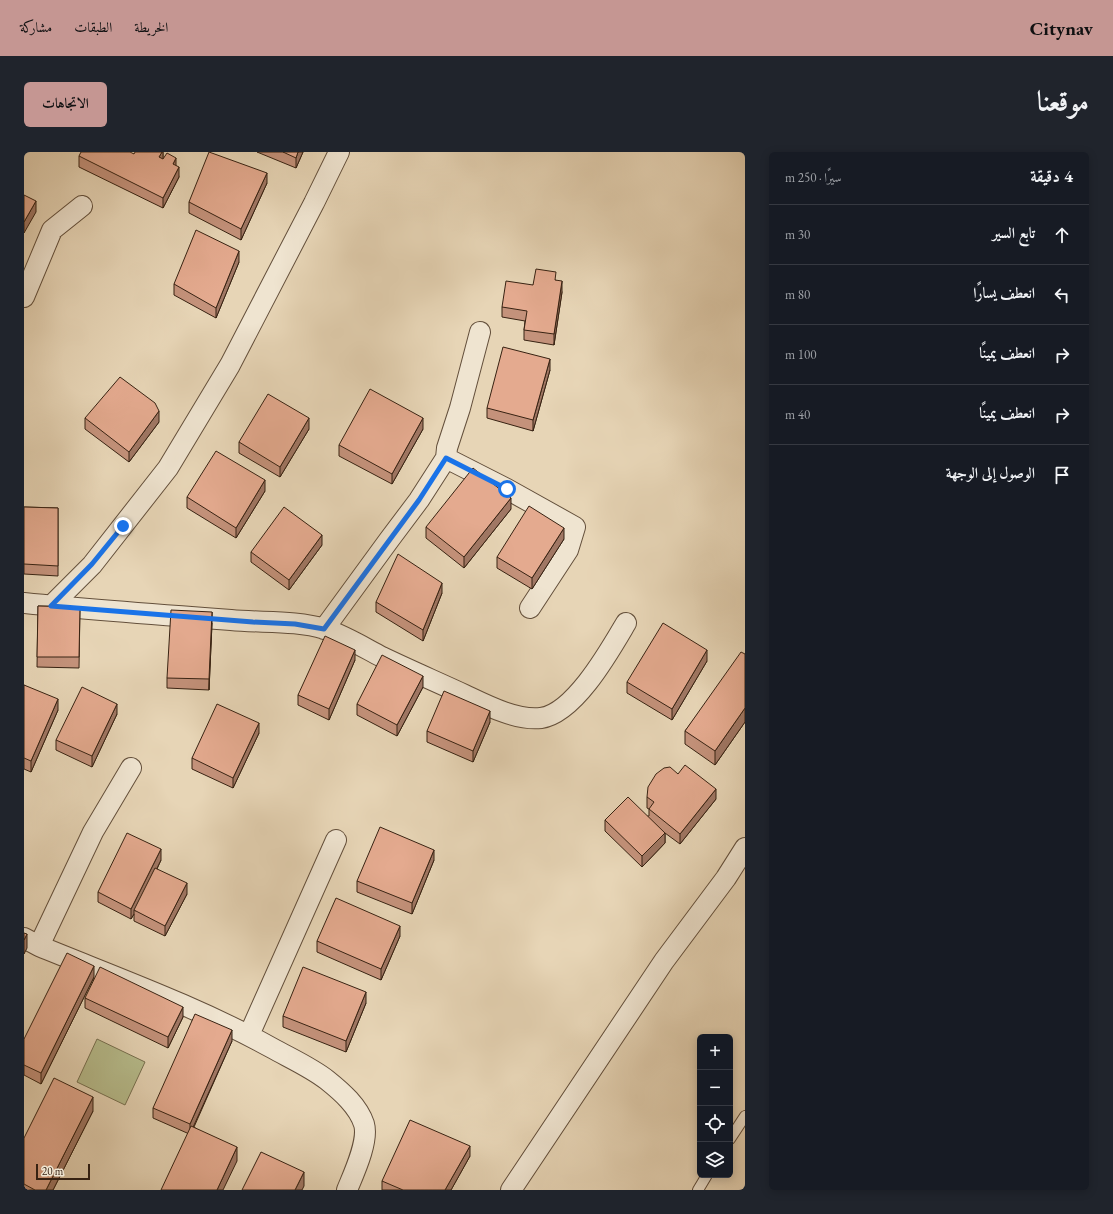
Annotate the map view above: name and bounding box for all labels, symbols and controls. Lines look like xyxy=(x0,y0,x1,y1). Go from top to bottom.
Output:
text: Citynav xyxy=(1030,16,1093,41)
text: مشاركة xyxy=(20,18,52,36)
text: الطبقات xyxy=(74,18,112,36)
text: الخريطة xyxy=(134,18,168,36)
button: الاتجاهات xyxy=(24,82,107,127)
text: موقعنا xyxy=(1037,83,1089,119)
text: 4 دقيقة xyxy=(1030,165,1073,187)
text: سيرًا · 250 m xyxy=(785,169,842,186)
text: تابع السير xyxy=(992,223,1035,242)
icon: ahead xyxy=(1051,224,1073,246)
text: 30 m xyxy=(785,226,810,243)
text: انعطف يسارًا xyxy=(973,283,1035,302)
icon: left xyxy=(1051,284,1073,306)
text: 80 m xyxy=(785,286,810,303)
text: انعطف يمينًا xyxy=(979,343,1035,362)
icon: right xyxy=(1051,344,1073,366)
text: 100 m xyxy=(785,346,816,363)
text: انعطف يمينًا xyxy=(979,403,1035,422)
icon: right xyxy=(1051,404,1073,426)
text: 40 m xyxy=(785,406,810,423)
text: الوصول إلى الوجهة xyxy=(946,463,1035,482)
icon: arrive xyxy=(1051,464,1073,486)
route start xyxy=(498,480,516,498)
route end xyxy=(114,517,132,535)
map controls xyxy=(697,1034,733,1178)
button: + xyxy=(697,1034,733,1070)
button: − xyxy=(697,1070,733,1106)
button: locate xyxy=(697,1106,733,1142)
button: layers xyxy=(697,1142,733,1178)
scale bar xyxy=(36,1162,90,1181)
text: 20 m xyxy=(42,1164,63,1178)

